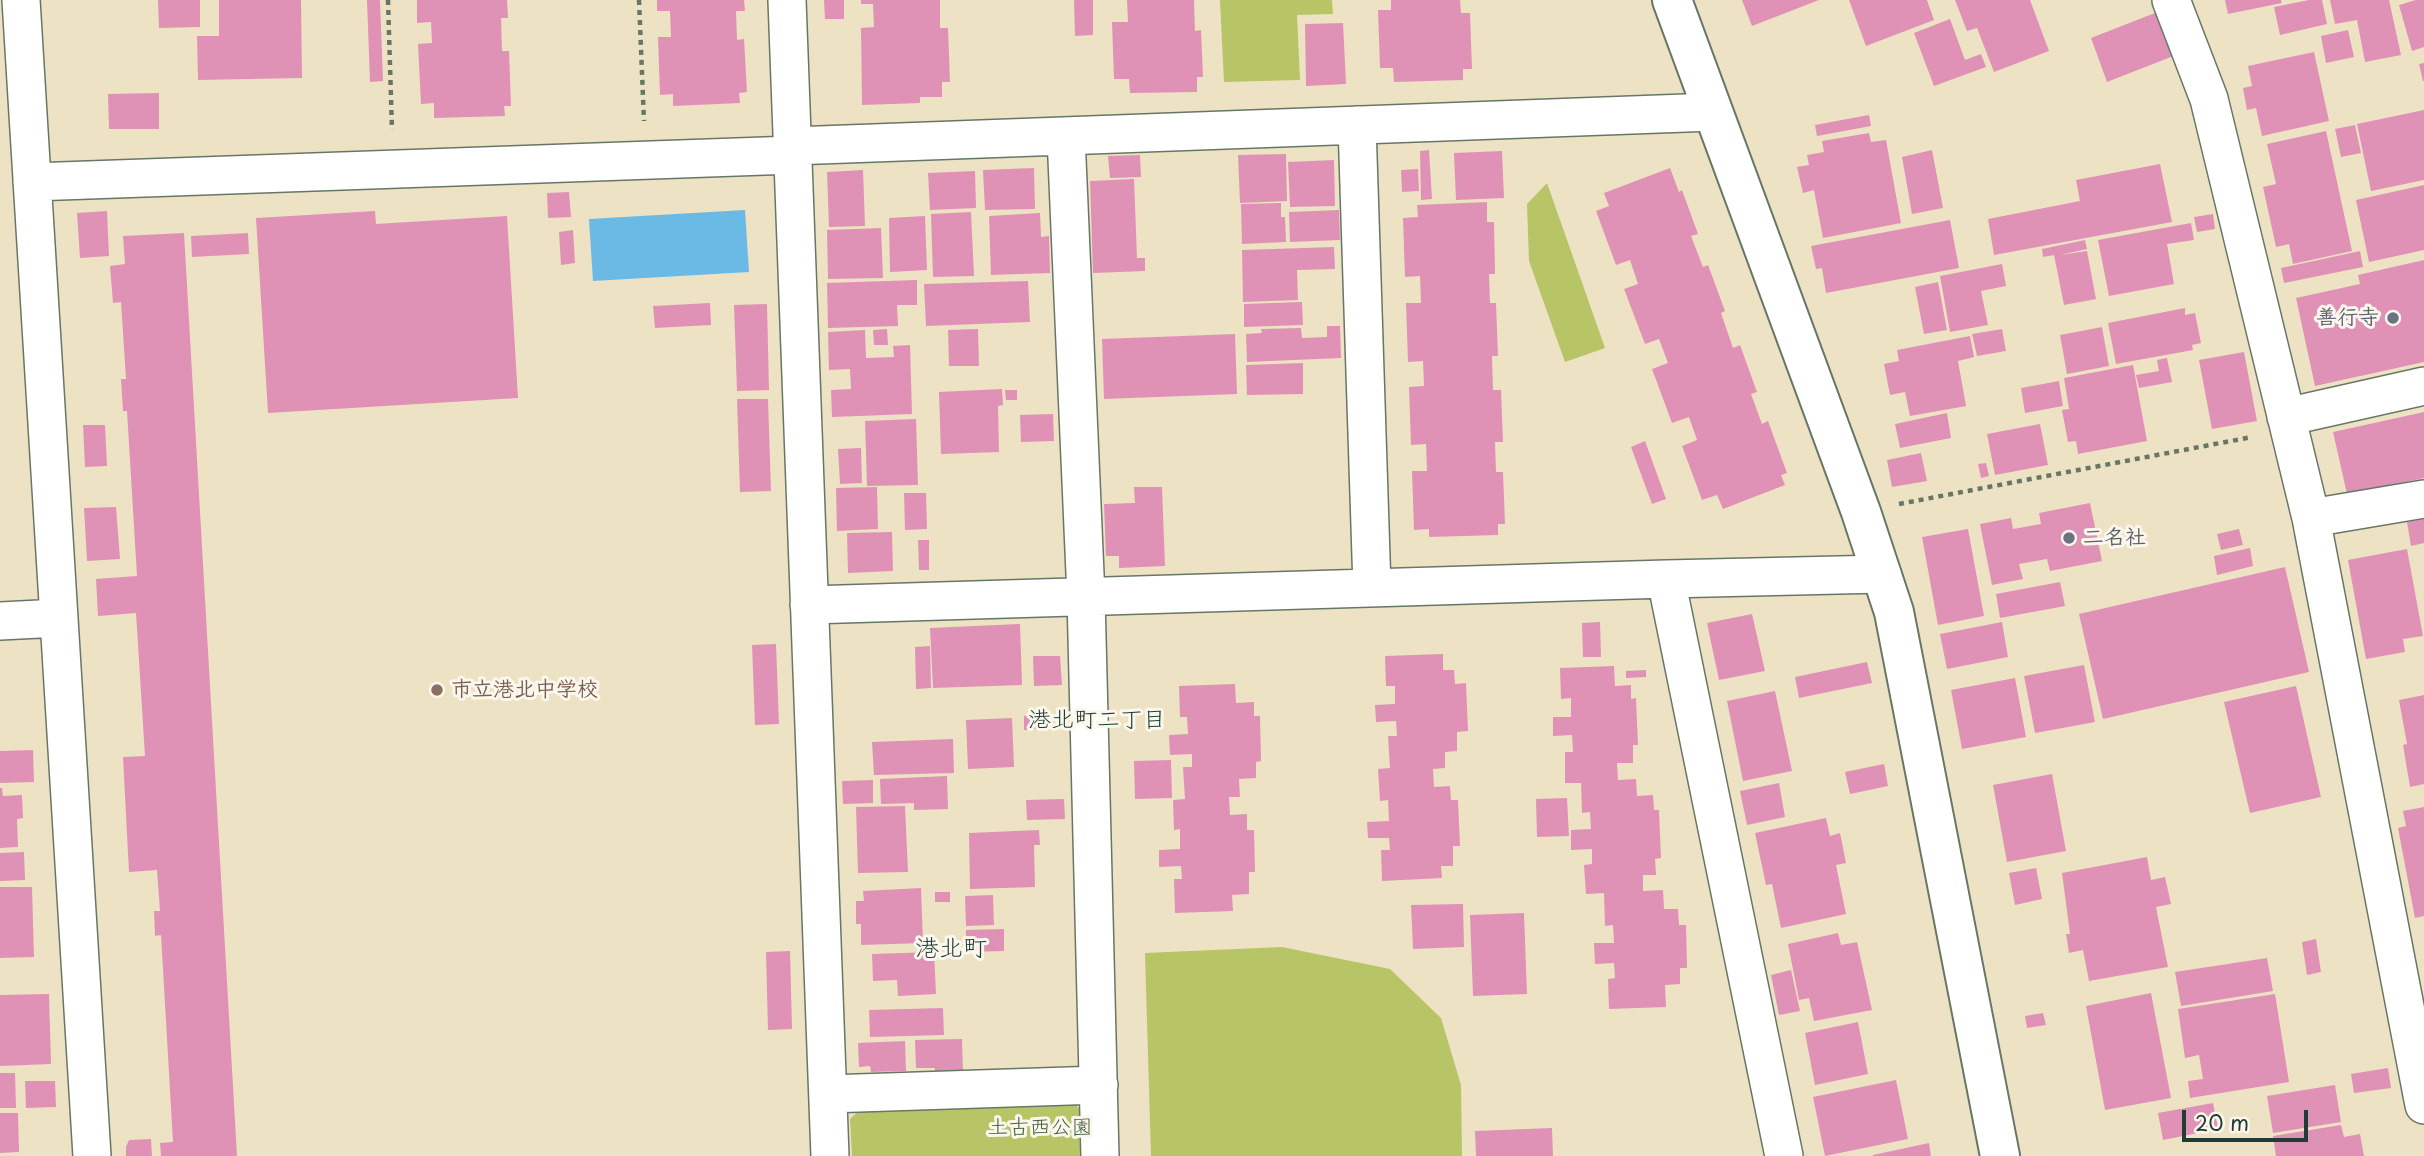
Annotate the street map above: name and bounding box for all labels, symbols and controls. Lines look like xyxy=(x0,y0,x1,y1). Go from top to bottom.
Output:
place label: 善行寺 xyxy=(2316,305,2379,331)
marker: 善行寺 xyxy=(2385,310,2401,326)
place label: 二名社 xyxy=(2083,525,2146,551)
marker: 二名社 xyxy=(2061,530,2077,546)
place label: 市立港北中学校 xyxy=(451,677,598,703)
marker: 市立港北中学校 xyxy=(429,682,445,698)
district label: 港北町二丁目 xyxy=(1028,707,1166,735)
district label: 港北町 xyxy=(915,935,987,963)
scale bar xyxy=(2186,1096,2312,1140)
text: 20 m xyxy=(2195,1106,2249,1138)
park label: 土古西公園 xyxy=(988,1115,1092,1141)

